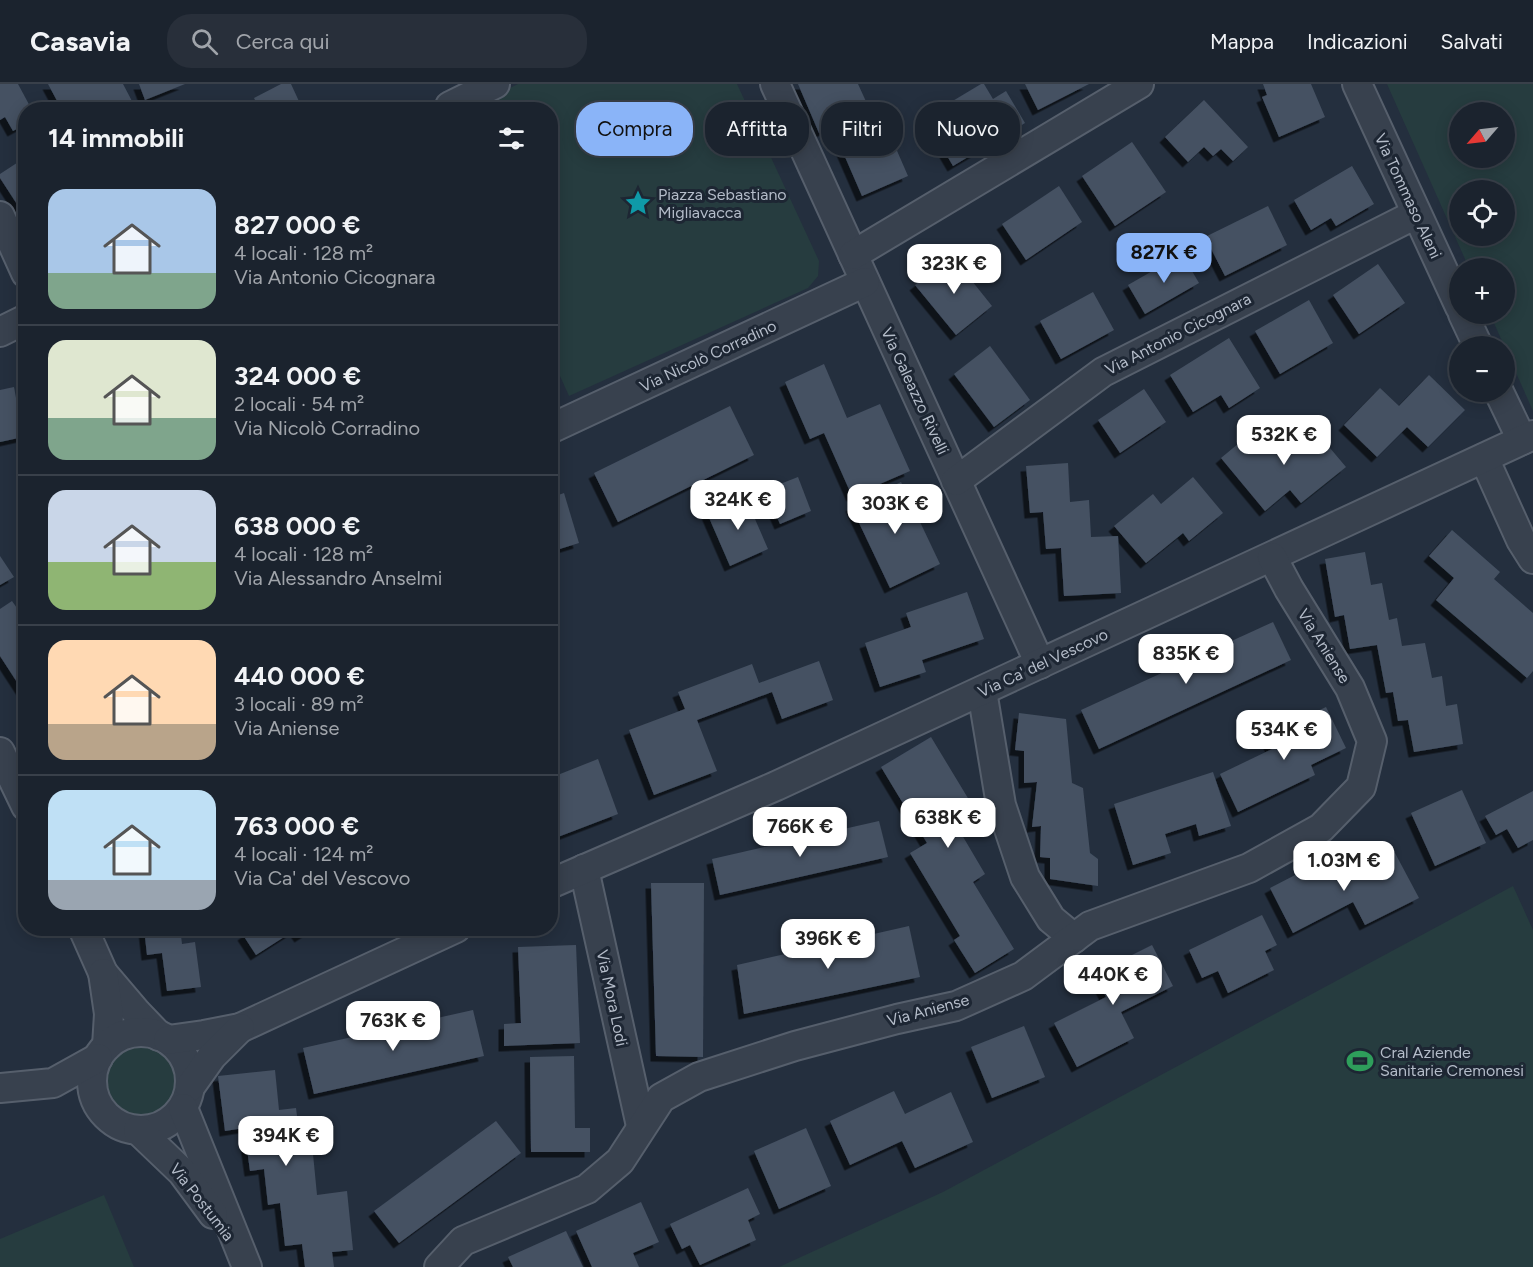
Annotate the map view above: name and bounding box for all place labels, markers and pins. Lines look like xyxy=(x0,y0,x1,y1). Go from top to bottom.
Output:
place label: Piazza Sebastiano Migliavacca xyxy=(658,185,787,222)
place icon: Piazza Sebastiano Migliavacca xyxy=(623,188,653,218)
pin: 827K € xyxy=(1115,233,1213,284)
pin: 323K € xyxy=(905,244,1003,295)
pin: 532K € xyxy=(1235,415,1333,466)
pin: 324K € xyxy=(689,480,787,531)
pin: 303K € xyxy=(846,484,944,535)
pin: 835K € xyxy=(1137,634,1235,685)
pin: 534K € xyxy=(1235,710,1333,761)
pin: 638K € xyxy=(899,798,997,849)
pin: 766K € xyxy=(751,807,849,858)
pin: 1.03M € xyxy=(1289,841,1399,892)
pin: 396K € xyxy=(779,919,877,970)
pin: 440K € xyxy=(1064,955,1162,1006)
pin: 763K € xyxy=(344,1001,442,1052)
place label: Cral Aziende Sanitarie Cremonesi xyxy=(1380,1043,1524,1080)
sports icon: Cral Aziende Sanitarie Cremonesi xyxy=(1345,1046,1375,1076)
pin: 394K € xyxy=(237,1116,335,1167)

